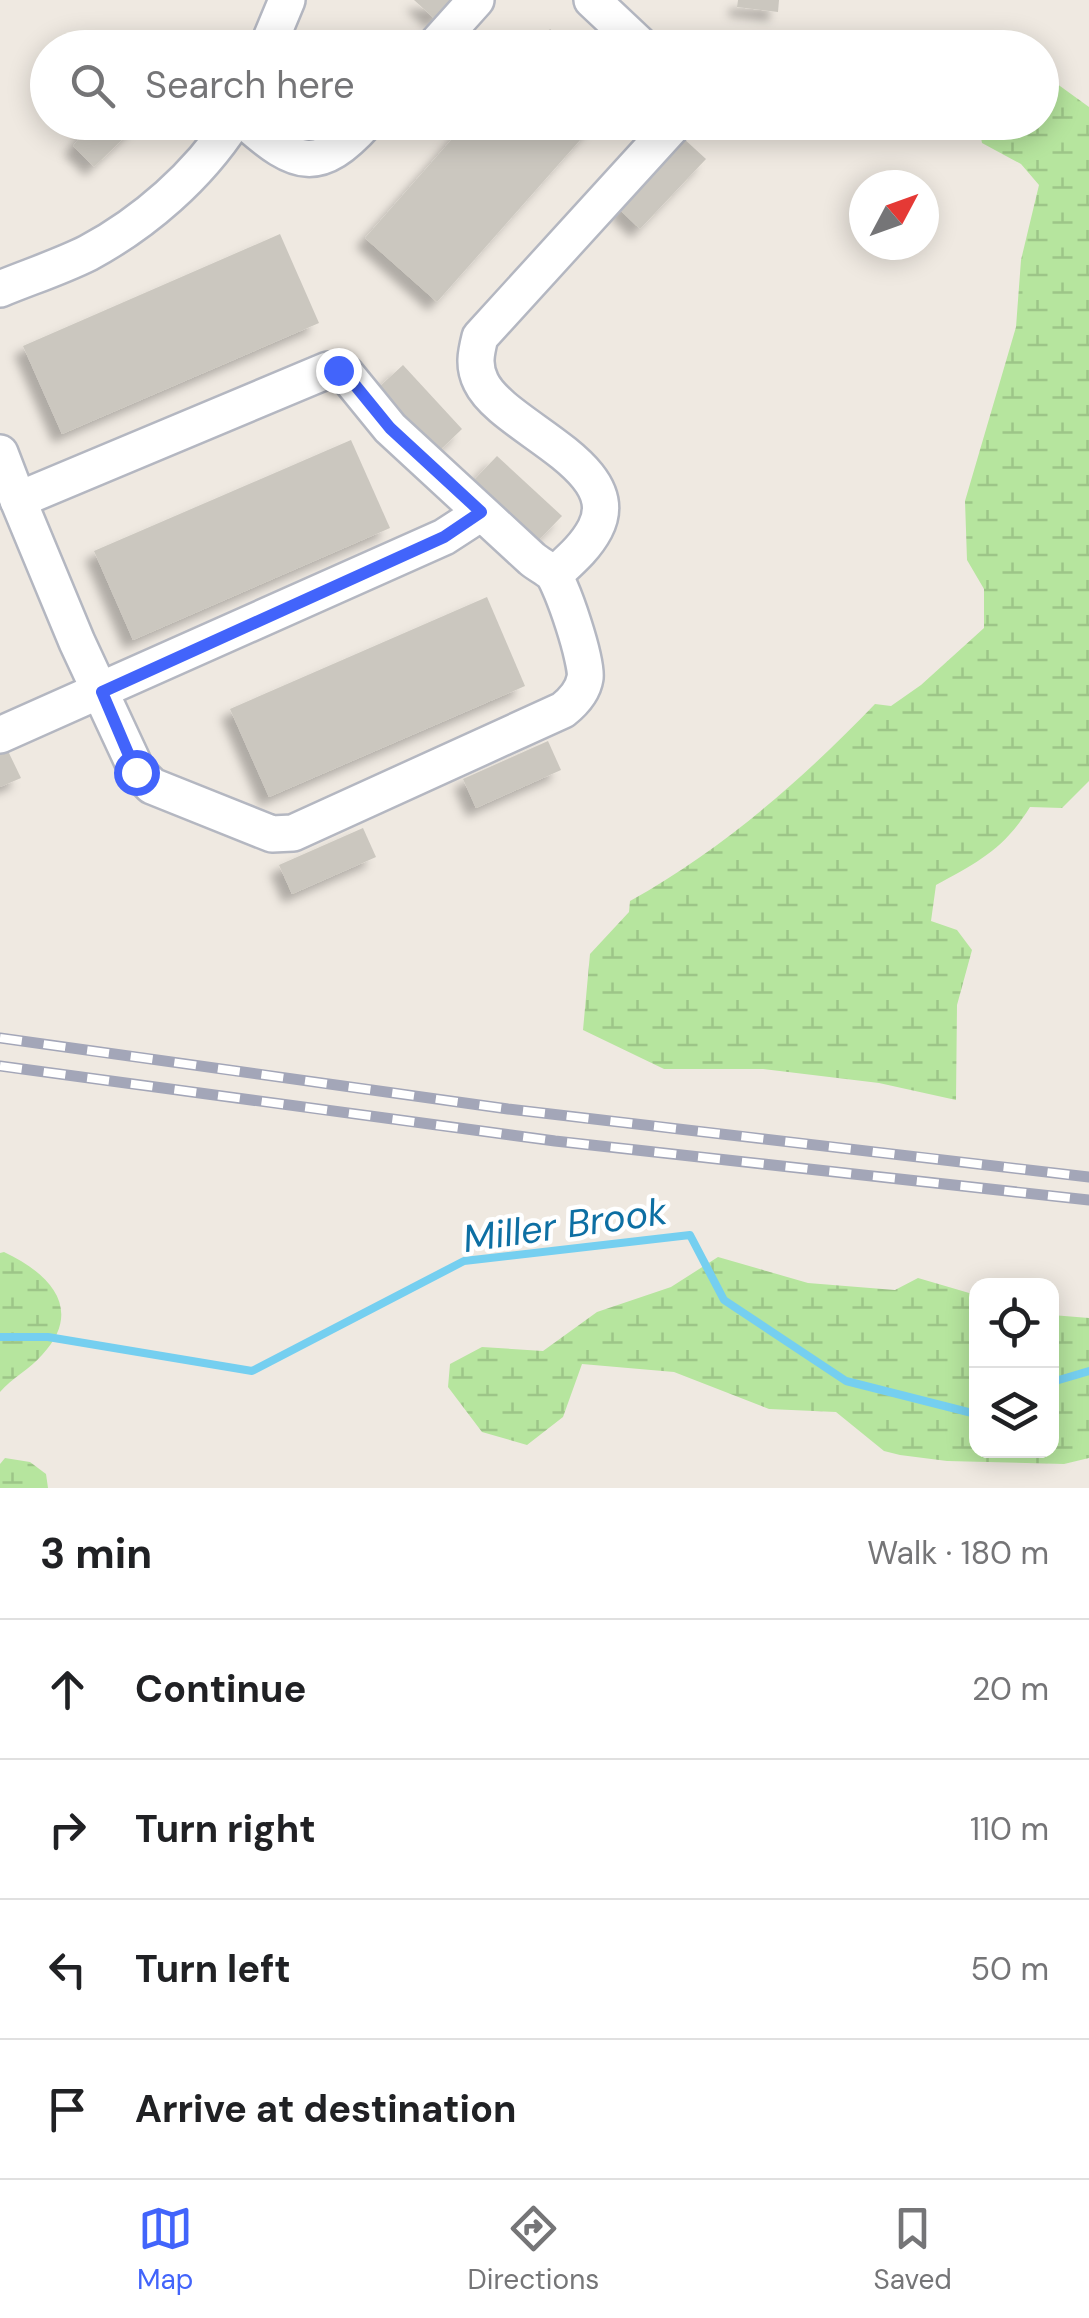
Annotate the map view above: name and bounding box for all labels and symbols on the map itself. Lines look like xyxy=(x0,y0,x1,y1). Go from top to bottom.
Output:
north arrow xyxy=(849,170,939,260)
route end xyxy=(316,348,362,394)
route start xyxy=(114,750,160,796)
water label: Miller Brook xyxy=(460,1186,671,1264)

